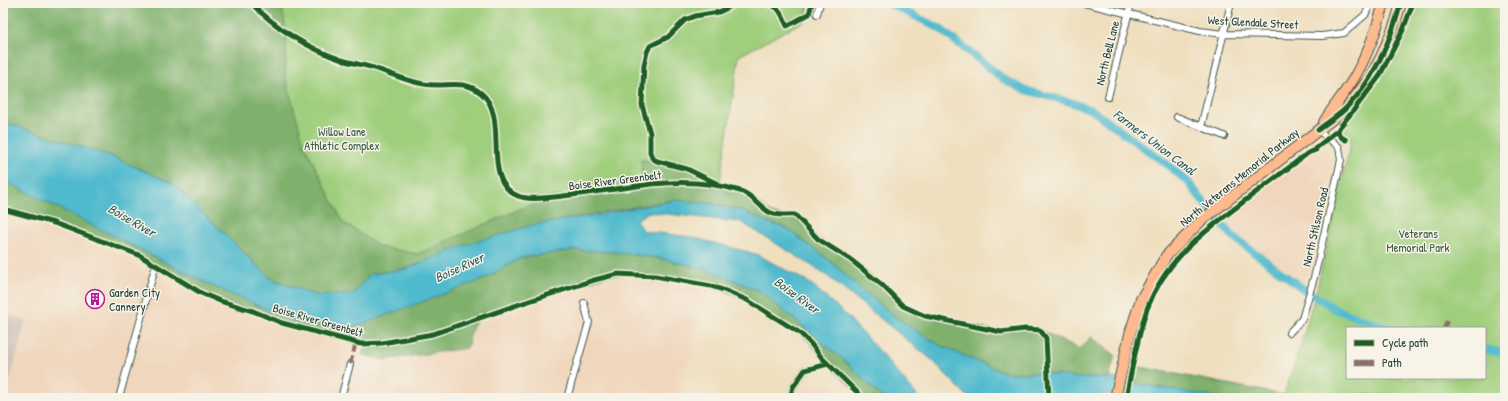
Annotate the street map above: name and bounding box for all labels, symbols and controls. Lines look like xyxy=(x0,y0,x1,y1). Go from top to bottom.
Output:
street label: West Glendale Street xyxy=(1207,11,1300,33)
street label: North Bell Lane xyxy=(1091,19,1123,87)
water label: Farmers Union Canal xyxy=(1110,105,1200,179)
park label: Willow Lane Athletic Complex xyxy=(304,123,380,154)
street label: North Veterans Memorial Parkway xyxy=(1176,124,1302,230)
street label: Boise River Greenbelt xyxy=(568,166,663,194)
street label: North Stilson Road xyxy=(1298,186,1332,268)
water label: Boise River xyxy=(105,199,161,242)
park label: Veterans Memorial Park xyxy=(1387,225,1449,256)
water label: Boise River xyxy=(432,247,488,286)
water label: Boise River xyxy=(771,272,825,319)
place label: Garden City Cannery xyxy=(109,284,160,315)
building icon: Garden City Cannery xyxy=(84,288,106,310)
street label: Boise River Greenbelt xyxy=(271,299,366,341)
legend xyxy=(1346,327,1486,379)
text: Cycle path xyxy=(1382,334,1428,351)
text: Path xyxy=(1382,354,1402,371)

